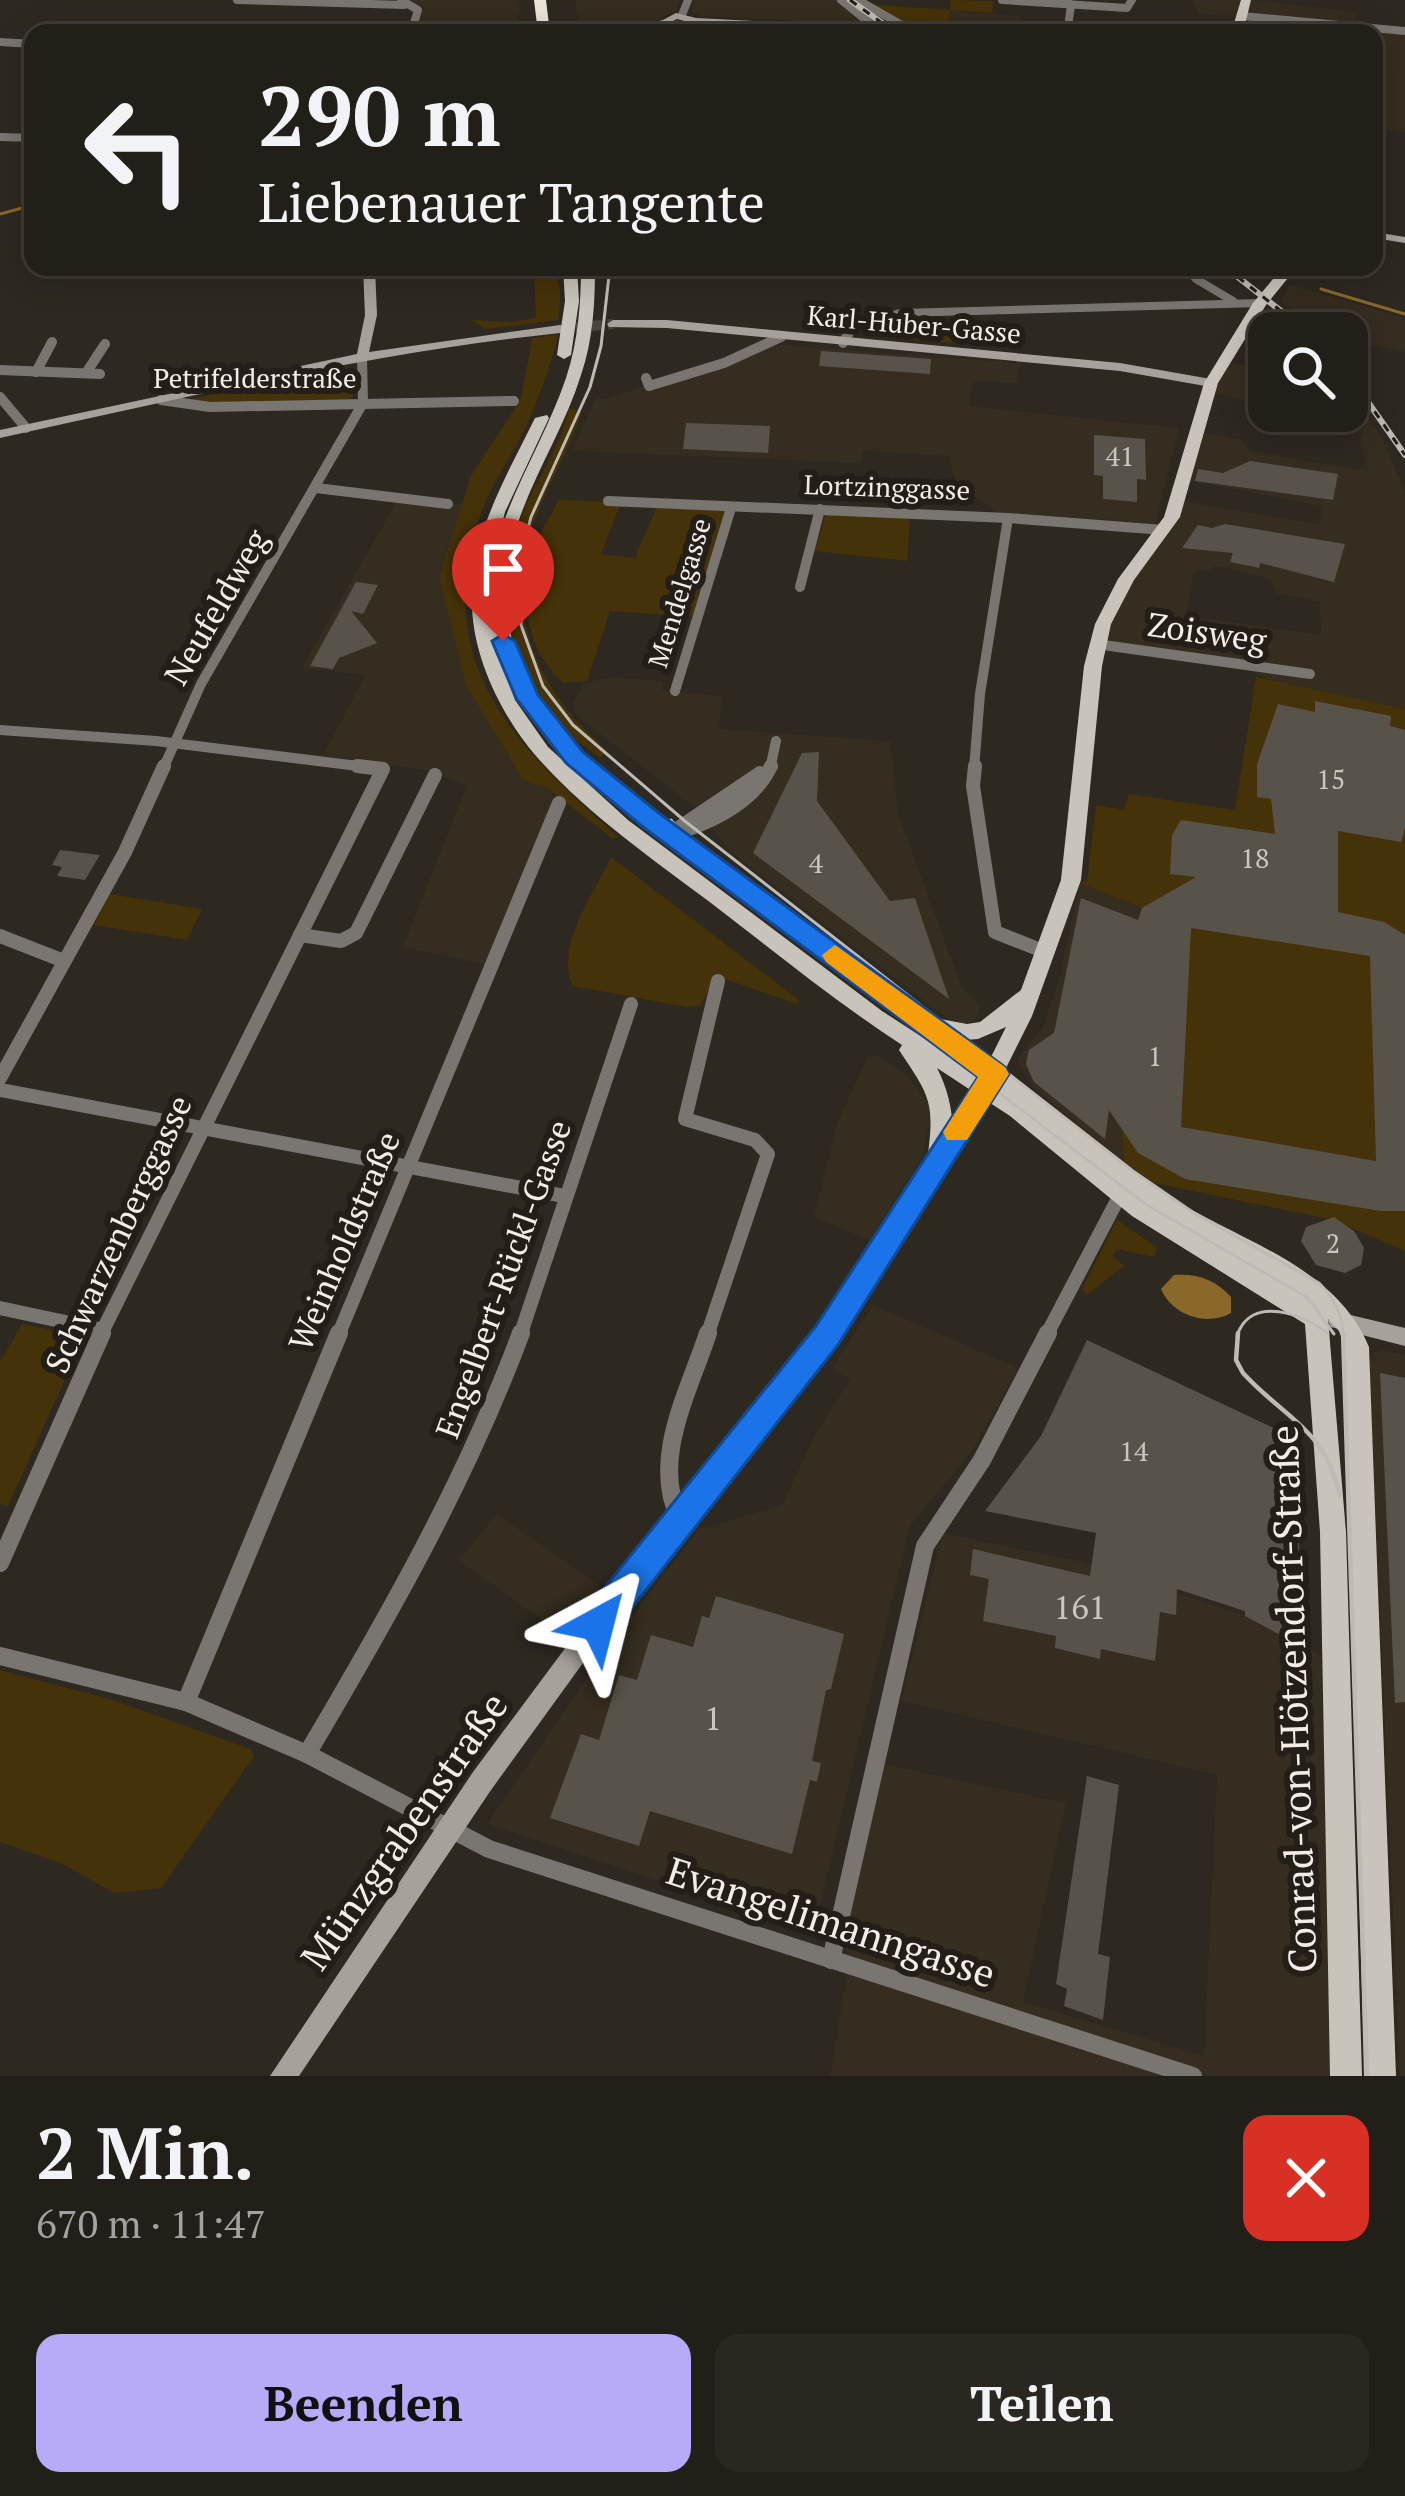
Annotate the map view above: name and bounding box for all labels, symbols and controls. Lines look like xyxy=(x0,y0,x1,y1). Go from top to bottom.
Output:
text: 290 m xyxy=(258,59,501,170)
icon: left xyxy=(60,72,216,228)
text: Liebenauer Tangente xyxy=(258,166,765,237)
street label: Karl-Huber-Gasse xyxy=(806,297,1022,351)
map controls xyxy=(1248,312,1368,432)
button: search xyxy=(1248,312,1368,432)
street label: Petrifelderstraße xyxy=(153,360,357,396)
house number: 41 xyxy=(1106,438,1134,474)
street label: Lortzinggasse xyxy=(803,466,971,508)
street label: Mendelgasse xyxy=(639,514,719,672)
pin xyxy=(452,518,554,641)
street label: Neufeldweg xyxy=(154,521,278,692)
icon: arrive xyxy=(470,536,536,602)
street label: Zoisweg xyxy=(1145,602,1270,661)
house number: 15 xyxy=(1317,761,1345,797)
house number: 18 xyxy=(1241,840,1269,876)
house number: 4 xyxy=(809,845,824,881)
house number: 1 xyxy=(1148,1038,1162,1074)
street label: Schwarzenberggasse xyxy=(34,1088,201,1380)
street label: Engelbert-Rückl-Gasse xyxy=(425,1114,580,1444)
street label: Weinholdstraße xyxy=(278,1125,409,1357)
house number: 2 xyxy=(1326,1225,1340,1261)
street label: Conrad-von-Hötzendorf-Straße xyxy=(1256,1424,1328,1974)
house number: 14 xyxy=(1120,1433,1149,1469)
position arrow xyxy=(535,1561,661,1687)
house number: 161 xyxy=(1054,1585,1106,1628)
street label: Münzgrabenstraße xyxy=(288,1681,518,1980)
house number: 1 xyxy=(704,1696,722,1739)
street label: Evangelimanngasse xyxy=(661,1843,1002,1999)
text: 2 Min. xyxy=(36,2104,255,2200)
button: close xyxy=(1243,2115,1369,2241)
text: 670 m · 11:47 xyxy=(36,2197,266,2249)
button: Beenden xyxy=(36,2334,691,2472)
button: Teilen xyxy=(715,2334,1369,2472)

